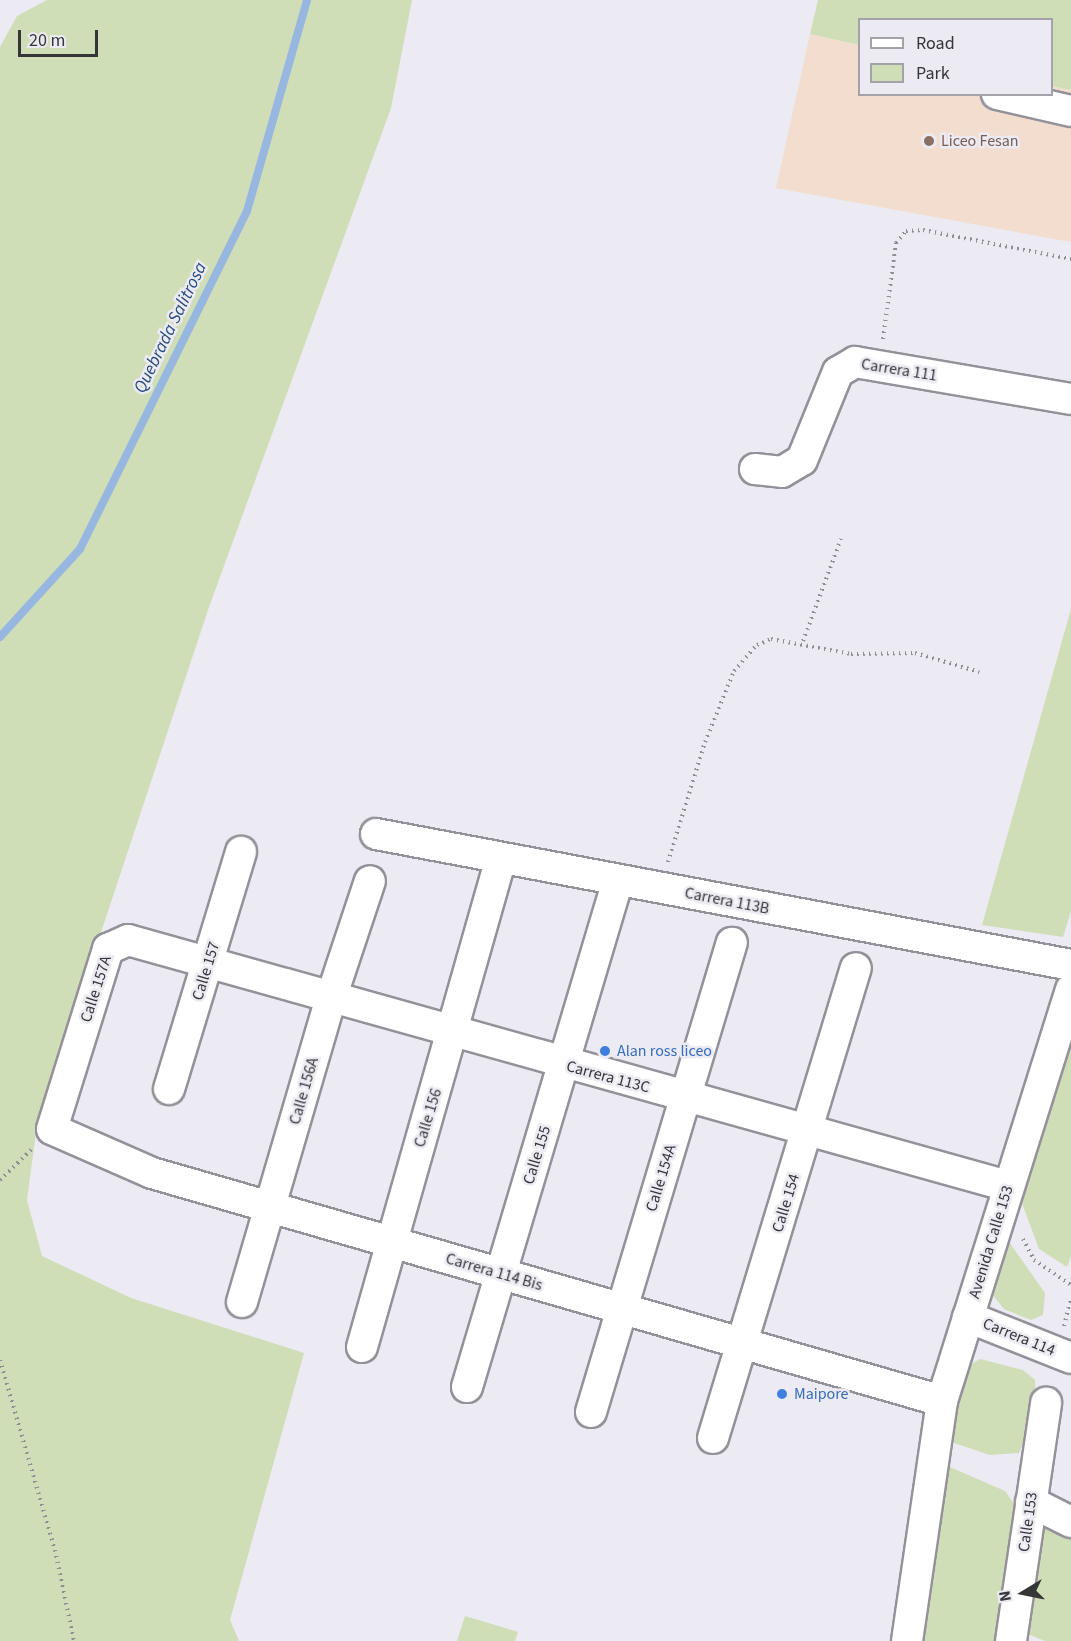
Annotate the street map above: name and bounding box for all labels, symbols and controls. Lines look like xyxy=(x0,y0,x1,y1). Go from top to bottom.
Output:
scale bar xyxy=(21,18,100,56)
legend xyxy=(858,18,1053,96)
text: 20 m xyxy=(29,28,65,53)
text: Road xyxy=(916,31,955,56)
text: Park xyxy=(916,61,950,86)
place label: Liceo Fesan xyxy=(941,131,1019,151)
marker: Liceo Fesan xyxy=(922,134,936,148)
water label: Quebrada Salitrosa xyxy=(130,259,212,397)
street label: Carrera 111 xyxy=(860,355,938,385)
street label: Carrera 113B xyxy=(683,883,771,919)
street label: Calle 157 xyxy=(188,939,224,1003)
street label: Calle 157A xyxy=(76,953,116,1025)
place label: Alan ross liceo xyxy=(617,1041,712,1061)
marker: Alan ross liceo xyxy=(598,1044,612,1058)
street label: Calle 156A xyxy=(285,1055,323,1127)
street label: Carrera 113C xyxy=(564,1057,652,1097)
street label: Calle 156 xyxy=(410,1086,446,1150)
street label: Calle 155 xyxy=(519,1123,555,1187)
street label: Calle 154A xyxy=(642,1142,680,1214)
street label: Calle 154 xyxy=(768,1171,804,1235)
street label: Avenida Calle 153 xyxy=(965,1183,1017,1301)
street label: Carrera 114 Bis xyxy=(443,1249,545,1295)
street label: Carrera 114 xyxy=(980,1314,1058,1360)
place label: Maipore xyxy=(794,1384,849,1404)
marker: Maipore xyxy=(775,1387,789,1401)
street label: Calle 153 xyxy=(1014,1491,1042,1553)
north arrow xyxy=(993,1563,1053,1623)
text: N xyxy=(994,1589,1017,1603)

